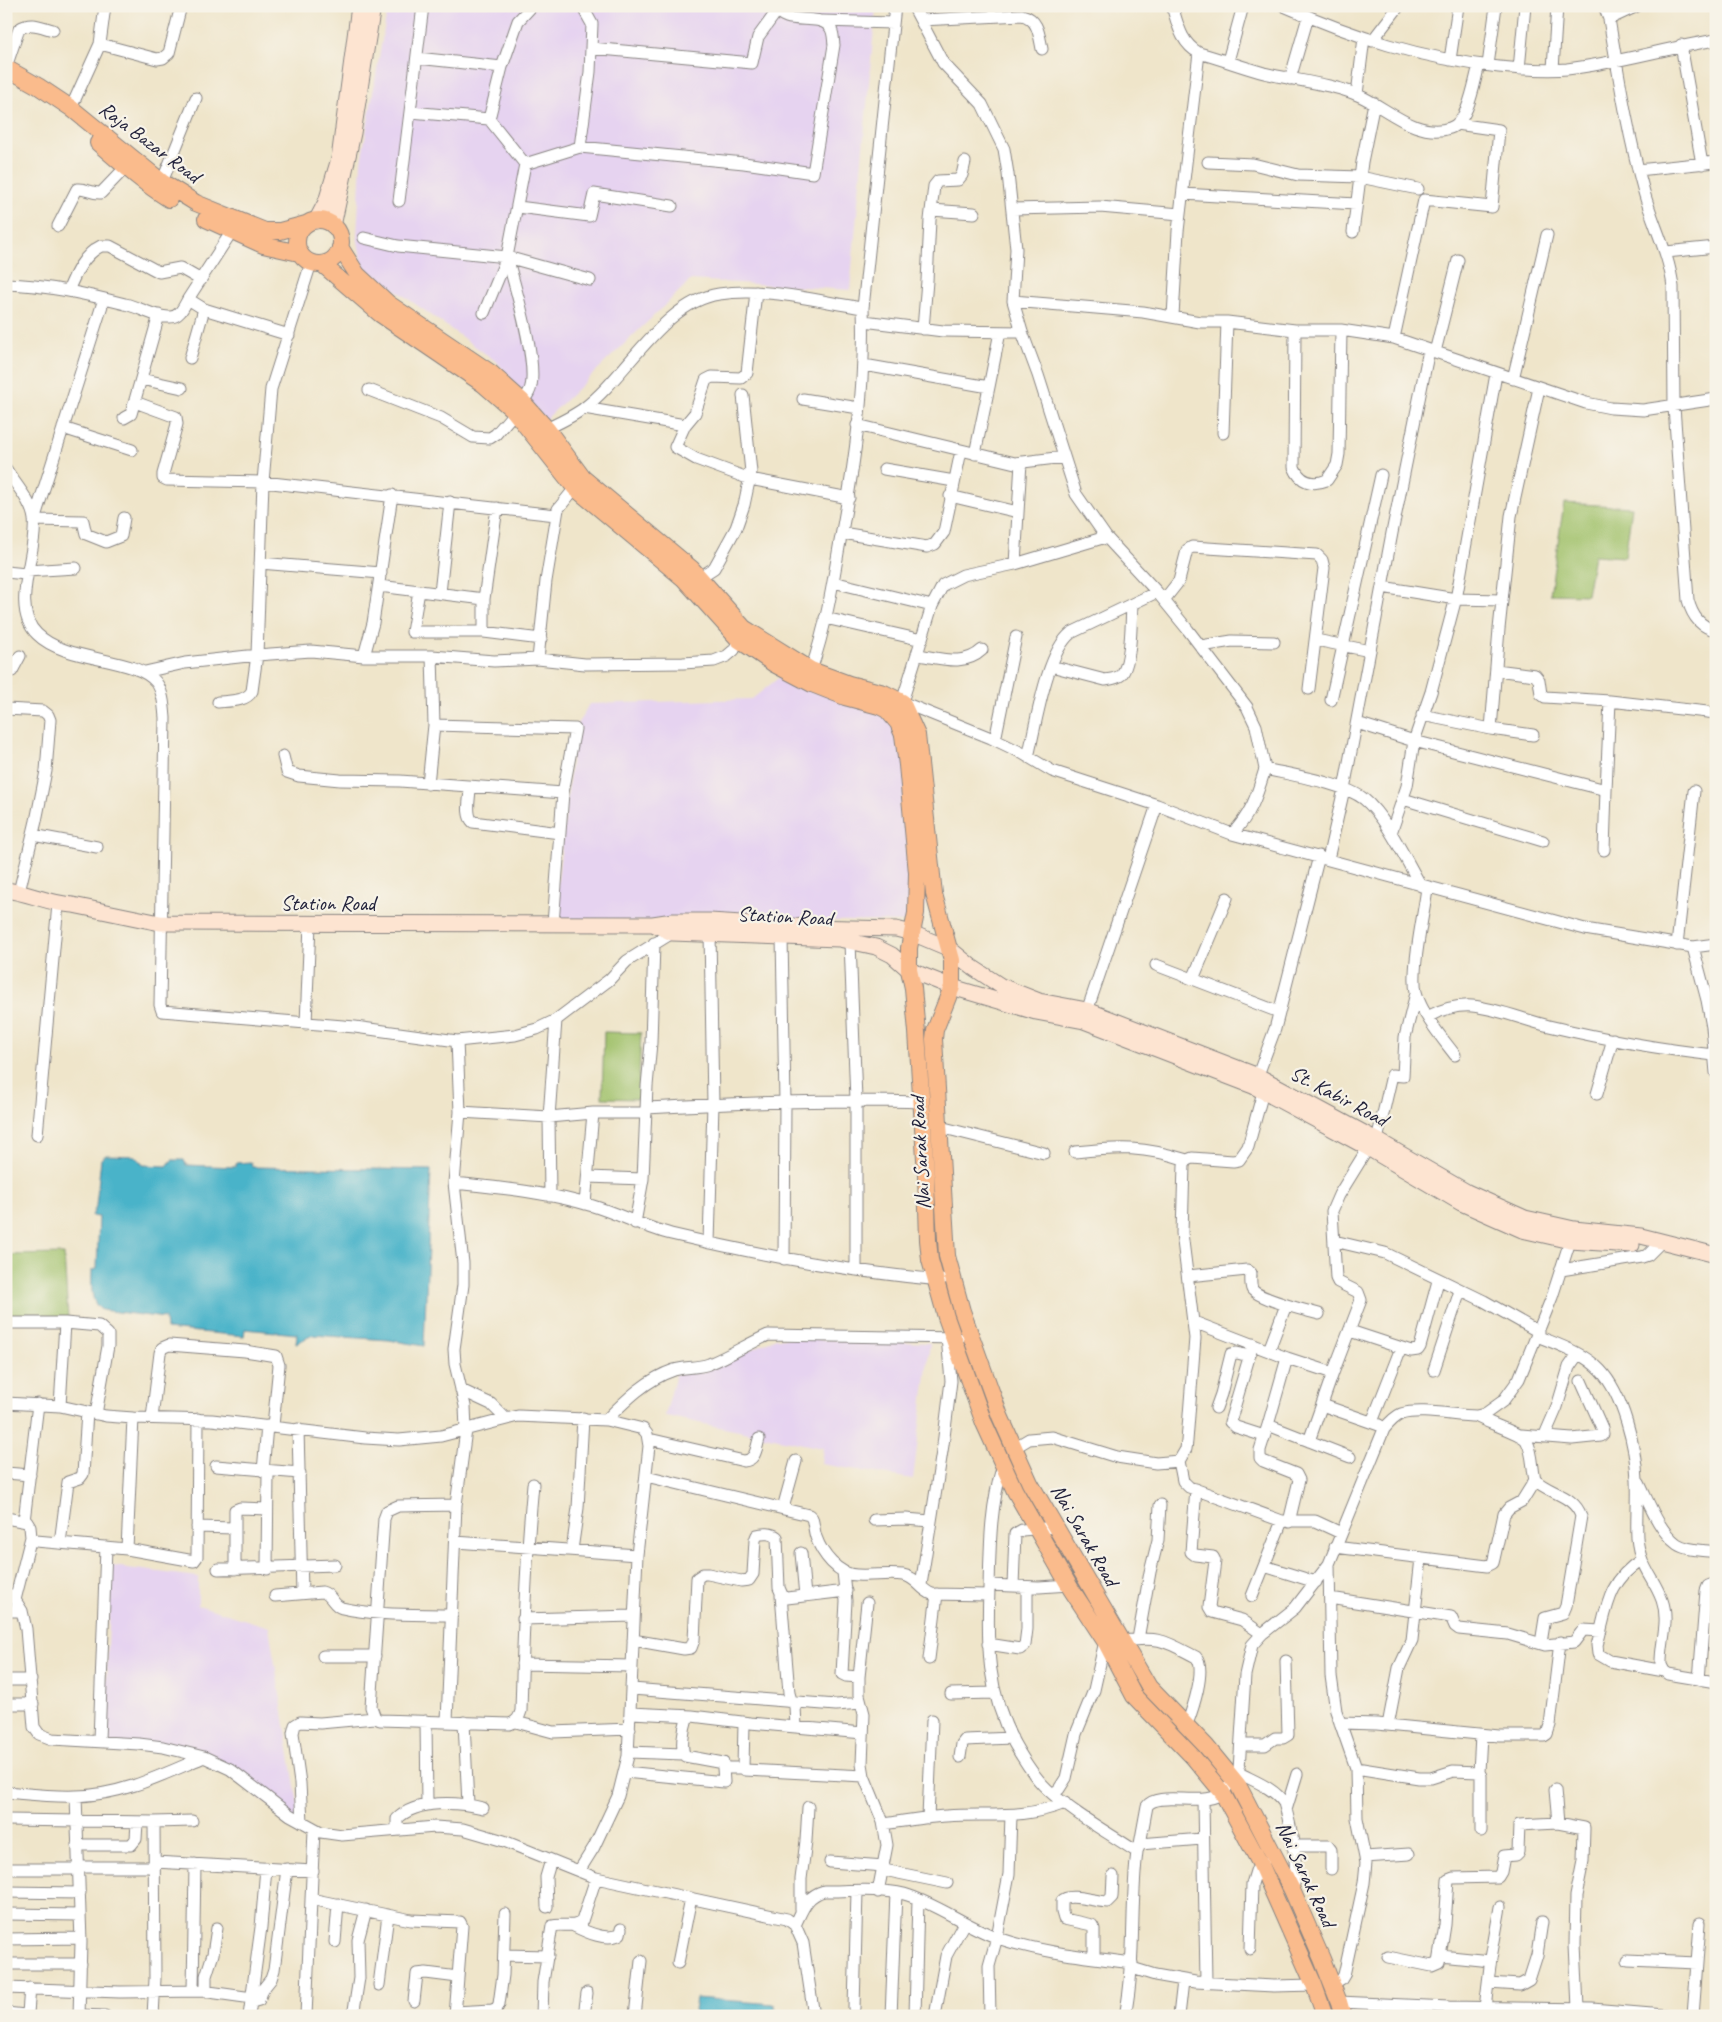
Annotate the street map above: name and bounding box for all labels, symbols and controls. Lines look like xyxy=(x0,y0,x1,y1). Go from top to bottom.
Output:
street label: Raja Bazar Road xyxy=(94,95,209,191)
street label: Station Road xyxy=(281,890,379,916)
street label: Station Road xyxy=(737,901,837,932)
street label: St. Kabir Road xyxy=(1286,1059,1395,1134)
street label: Nai Sarak Road xyxy=(904,1093,936,1210)
street label: Nai Sarak Road xyxy=(1045,1479,1126,1593)
street label: Nai Sarak Road xyxy=(1270,1817,1343,1933)

